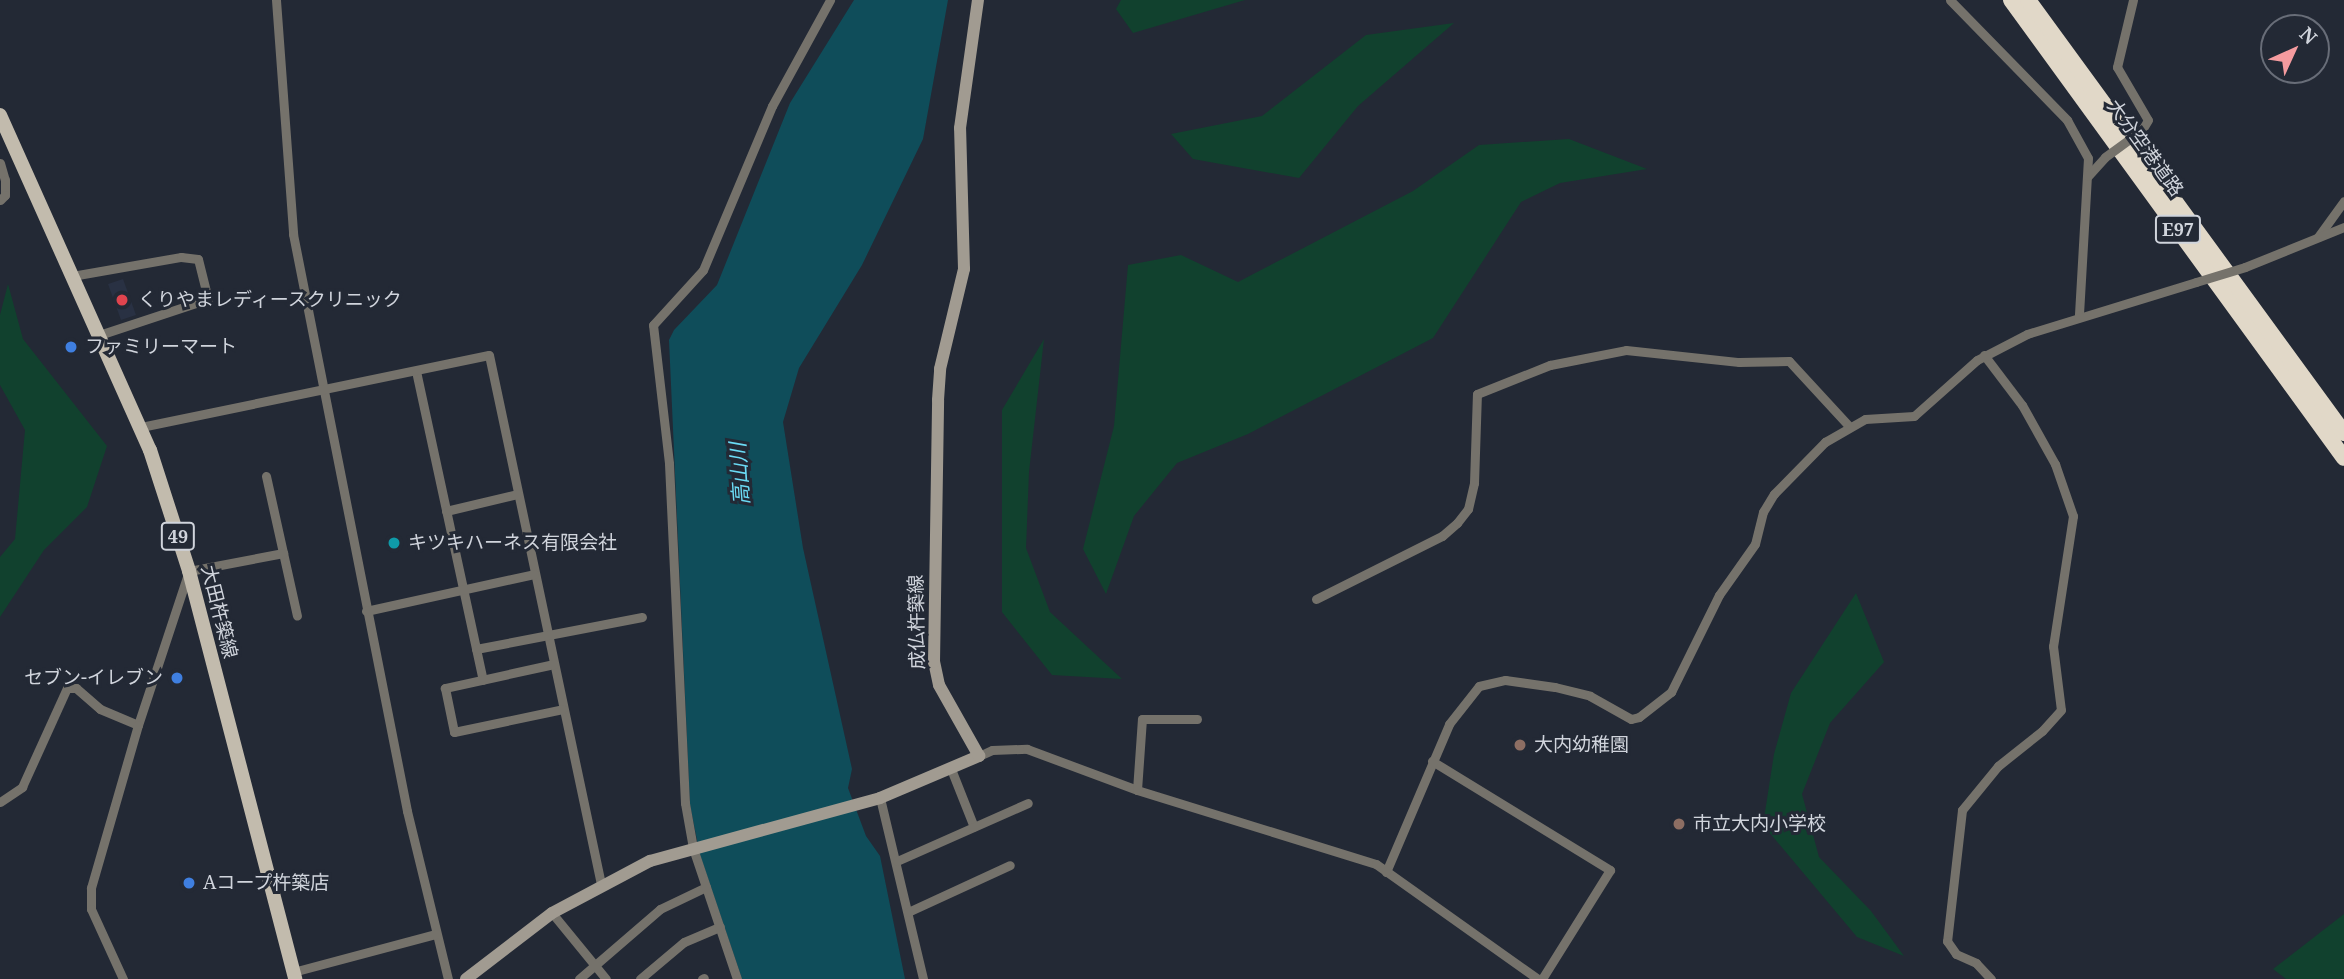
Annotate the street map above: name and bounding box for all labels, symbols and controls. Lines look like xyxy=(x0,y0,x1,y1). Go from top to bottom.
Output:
north arrow xyxy=(2260,14,2330,84)
text: N xyxy=(2294,21,2323,50)
street label: 大分空港道路 xyxy=(2102,95,2188,201)
road number: E97 xyxy=(2154,214,2202,244)
place label: くりやまレディースクリニック xyxy=(138,289,404,311)
marker: くりやまレディースクリニック xyxy=(112,290,132,310)
place label: ファミリーマート xyxy=(85,336,237,358)
marker: ファミリーマート xyxy=(63,339,79,355)
water label: 高山川 xyxy=(724,442,754,506)
road number: 49 xyxy=(160,522,196,550)
place label: キツキハーネス有限会社 xyxy=(408,532,617,554)
marker: キツキハーネス有限会社 xyxy=(386,535,402,551)
street label: 大田杵築線 xyxy=(196,563,242,661)
street label: 成仏杵築線 xyxy=(905,574,929,670)
place label: セブン-イレブン xyxy=(24,667,163,689)
marker: セブン-イレブン xyxy=(169,670,185,686)
place label: 大内幼稚園 xyxy=(1534,734,1629,756)
marker: 大内幼稚園 xyxy=(1512,737,1528,753)
place label: 市立大内小学校 xyxy=(1693,813,1826,835)
marker: 市立大内小学校 xyxy=(1671,816,1687,832)
place label: Aコープ杵築店 xyxy=(203,872,330,894)
marker: Aコープ杵築店 xyxy=(181,875,197,891)

